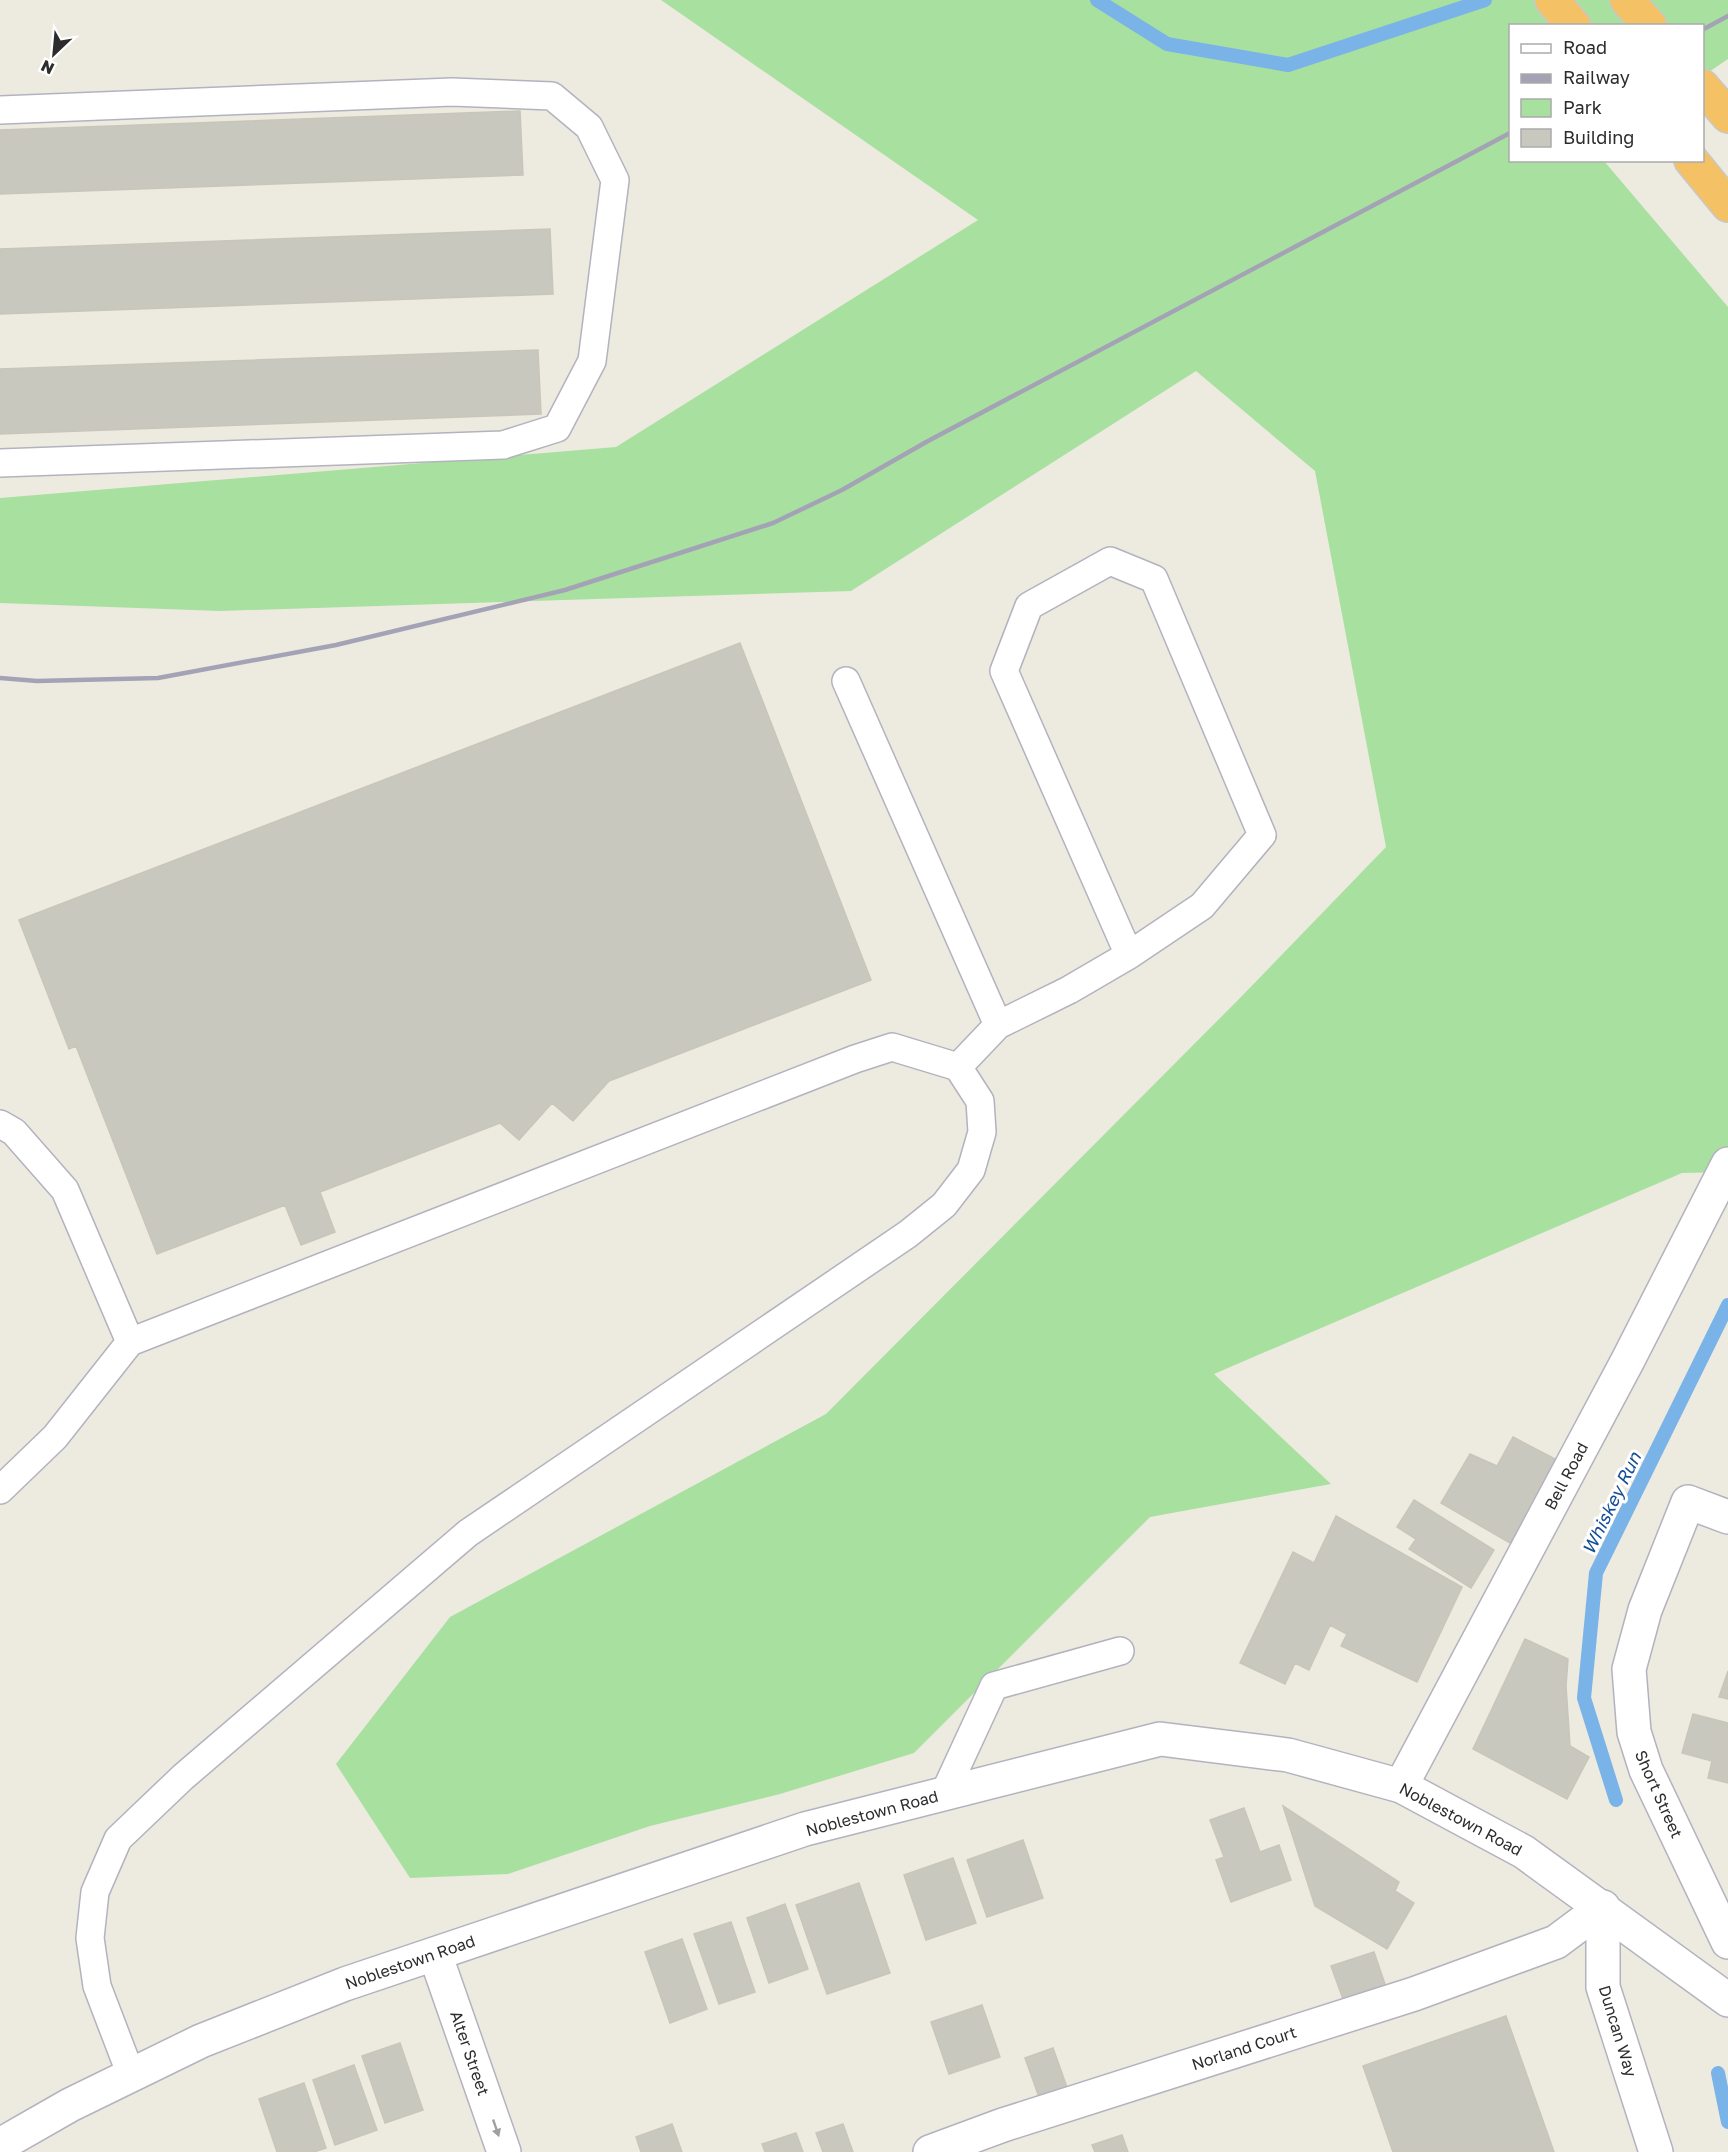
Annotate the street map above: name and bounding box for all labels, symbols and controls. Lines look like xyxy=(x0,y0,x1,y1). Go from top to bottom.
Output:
north arrow xyxy=(24,24,84,84)
legend xyxy=(1509,24,1704,162)
text: Road xyxy=(1563,36,1607,58)
text: N xyxy=(38,56,57,79)
text: Railway xyxy=(1563,66,1630,88)
text: Park xyxy=(1563,96,1602,118)
text: Building xyxy=(1563,126,1634,148)
street label: Bell Road xyxy=(1540,1439,1592,1513)
water label: Whiskey Run xyxy=(1577,1447,1646,1558)
street label: Short Street xyxy=(1631,1747,1687,1841)
street label: Noblestown Road xyxy=(1396,1778,1526,1860)
street label: Noblestown Road xyxy=(804,1786,940,1840)
street label: Noblestown Road xyxy=(342,1930,478,1994)
street label: Duncan Way xyxy=(1595,1983,1641,2079)
street label: Alter Street xyxy=(446,2008,494,2098)
street label: Norland Court xyxy=(1189,2022,1299,2074)
one-way arrow xyxy=(491,2119,501,2137)

